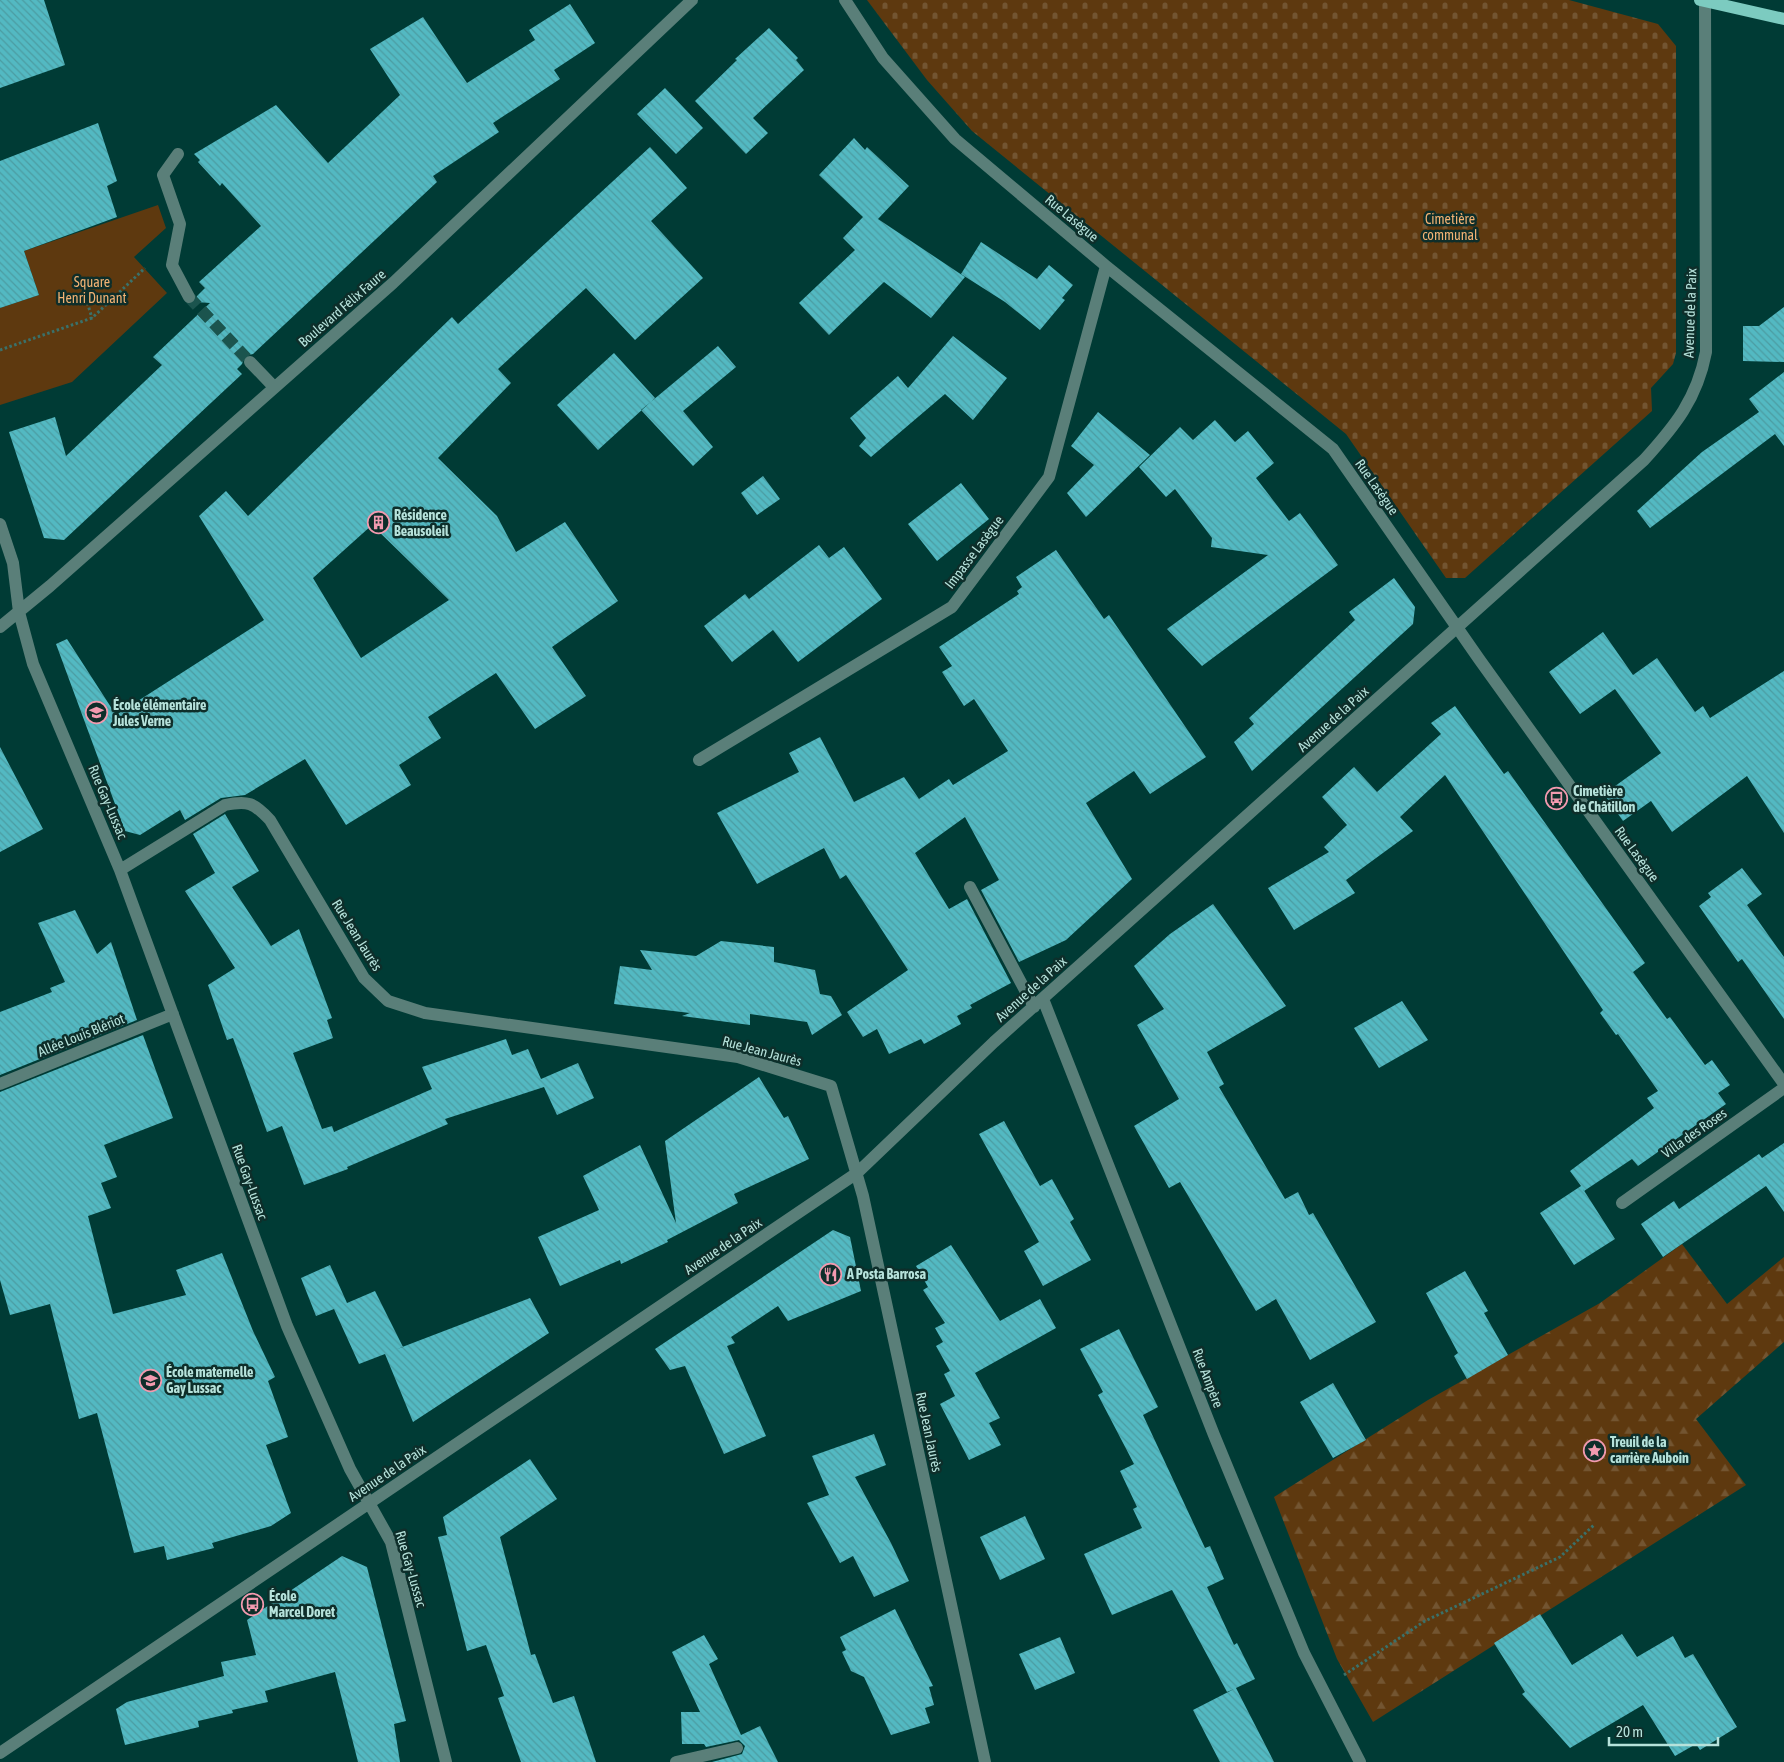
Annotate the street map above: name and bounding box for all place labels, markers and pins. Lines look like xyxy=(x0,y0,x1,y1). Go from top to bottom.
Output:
place label: Résidence Beausoleil xyxy=(394,507,449,539)
building icon: Résidence Beausoleil xyxy=(366,511,390,535)
place label: École élémentaire Jules Verne xyxy=(112,697,206,729)
school or university icon: École élémentaire Jules Verne xyxy=(85,701,109,725)
place label: Cimetière de Châtillon xyxy=(1573,783,1636,815)
bus stop icon: Cimetière de Châtillon xyxy=(1545,787,1569,811)
restaurant icon: A Posta Barrosa xyxy=(819,1262,843,1286)
place label: A Posta Barrosa xyxy=(846,1266,926,1282)
place label: École maternelle Gay Lussac xyxy=(166,1364,253,1396)
school or university icon: École maternelle Gay Lussac xyxy=(138,1368,162,1392)
place label: Treuil de la carrière Auboin xyxy=(1610,1434,1689,1466)
place icon: Treuil de la carrière Auboin xyxy=(1582,1438,1606,1462)
place label: École Marcel Doret xyxy=(269,1588,335,1620)
bus stop icon: École Marcel Doret xyxy=(241,1592,265,1616)

